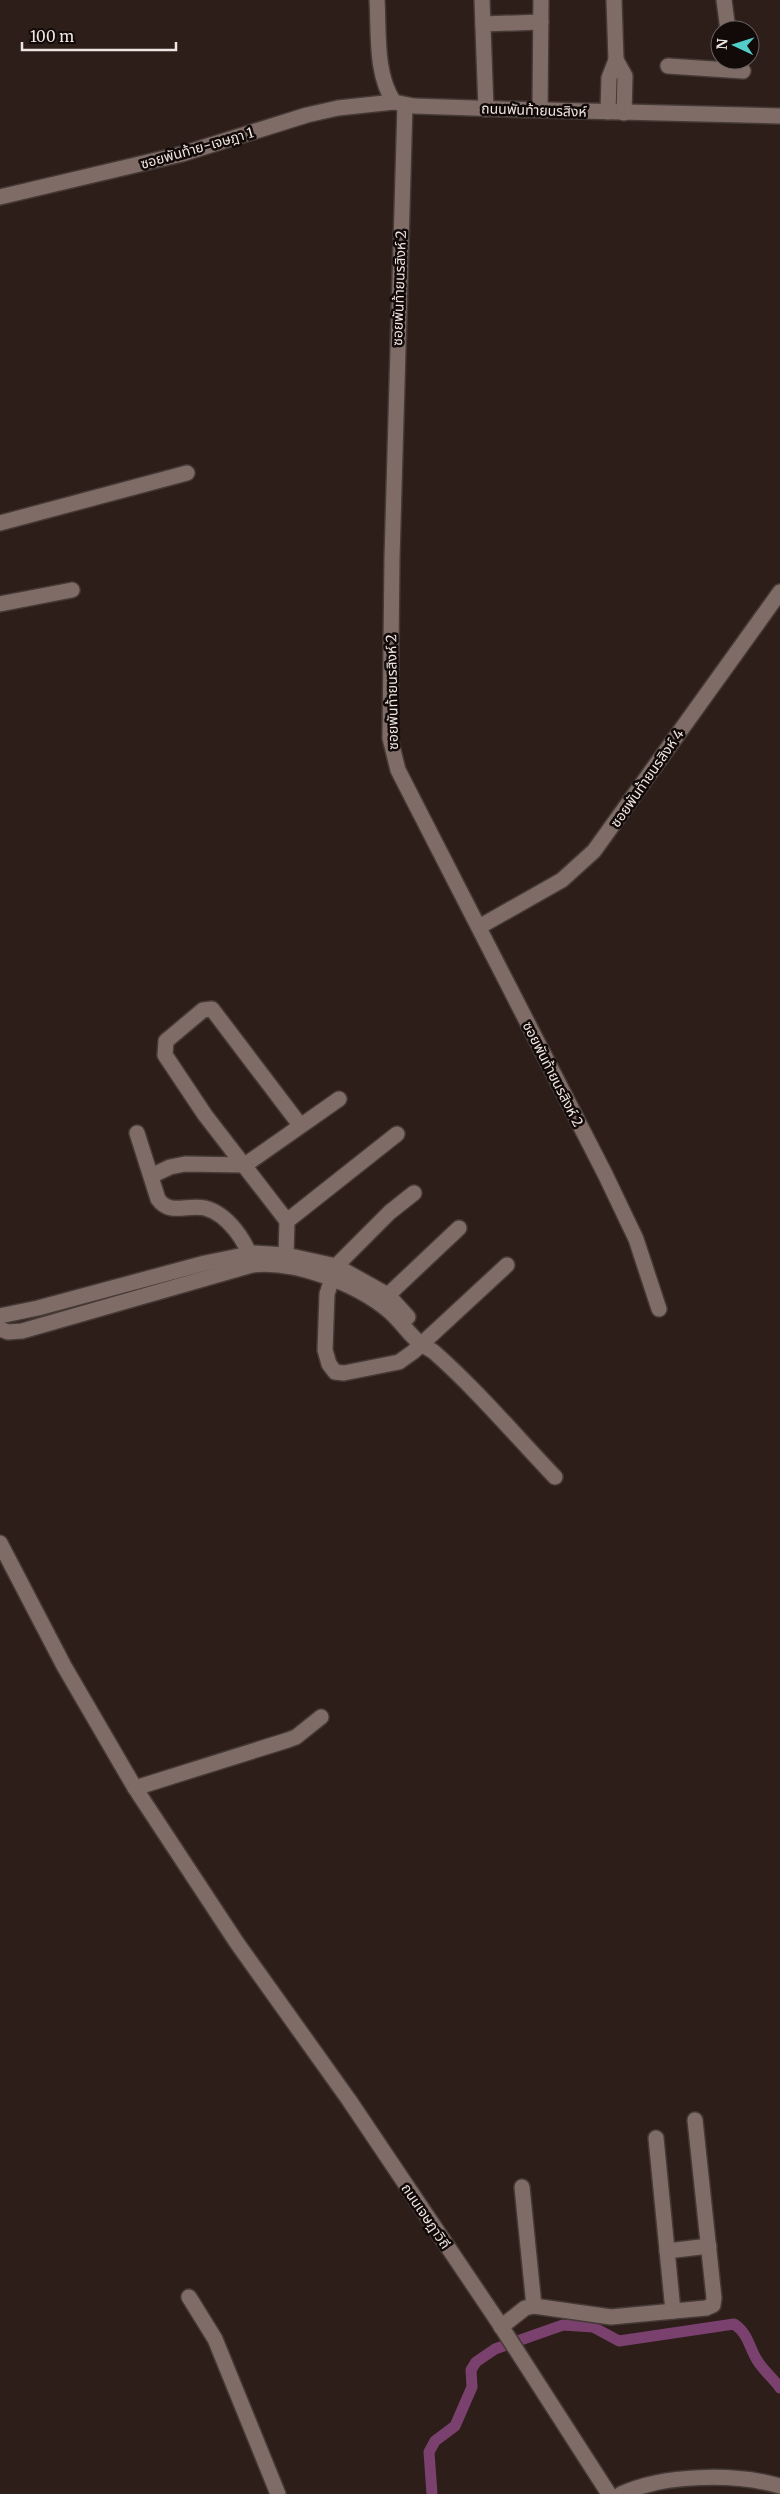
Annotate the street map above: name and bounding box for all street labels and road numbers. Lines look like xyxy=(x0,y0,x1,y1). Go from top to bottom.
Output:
street label: ถนนพันท้ายนรสิงห์ xyxy=(481,99,587,121)
street label: ซอยพันท้าย-เจษฎา 1 xyxy=(138,123,256,173)
street label: ซอยพันท้ายนรสิงห์ 2 xyxy=(388,230,410,346)
street label: ซอยพันท้ายนรสิงห์ 2 xyxy=(382,634,402,750)
street label: ซอยพันท้ายนรสิงห์ 4 xyxy=(606,725,688,831)
street label: ซอยพันท้ายนรสิงห์ 2 xyxy=(519,1018,587,1130)
street label: ถนนเจษฎาวิถี xyxy=(398,2180,454,2252)

